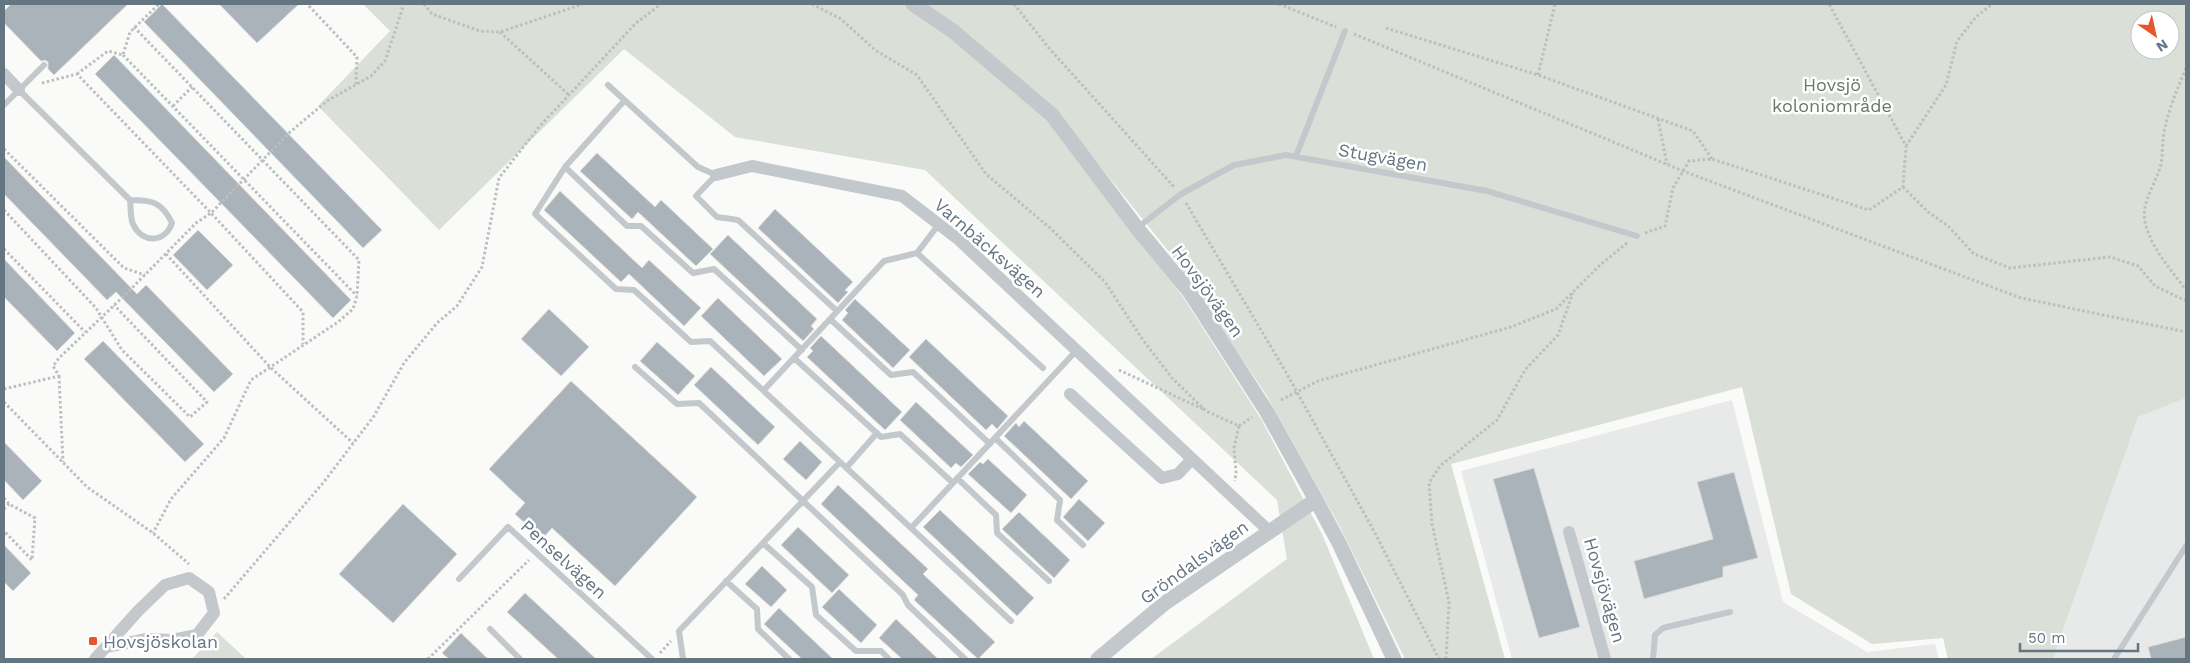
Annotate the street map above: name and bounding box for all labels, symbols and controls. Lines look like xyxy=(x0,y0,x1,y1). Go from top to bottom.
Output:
north arrow xyxy=(2130,10,2180,60)
text: N xyxy=(2153,36,2171,55)
park label: Hovsjö koloniområde xyxy=(1772,74,1892,116)
street label: Stugvägen xyxy=(1337,139,1429,175)
street label: Varnbäcksvägen xyxy=(930,194,1050,302)
street label: Hovsjövägen xyxy=(1168,241,1248,341)
street label: Penselvägen xyxy=(517,515,611,603)
street label: Gröndalsvägen xyxy=(1136,516,1252,608)
street label: Hovsjövägen xyxy=(1580,535,1630,645)
scale bar xyxy=(2020,620,2138,652)
text: 50 m xyxy=(2028,629,2065,647)
place label: Hovsjöskolan xyxy=(103,631,218,652)
marker: Hovsjöskolan xyxy=(87,635,99,647)

